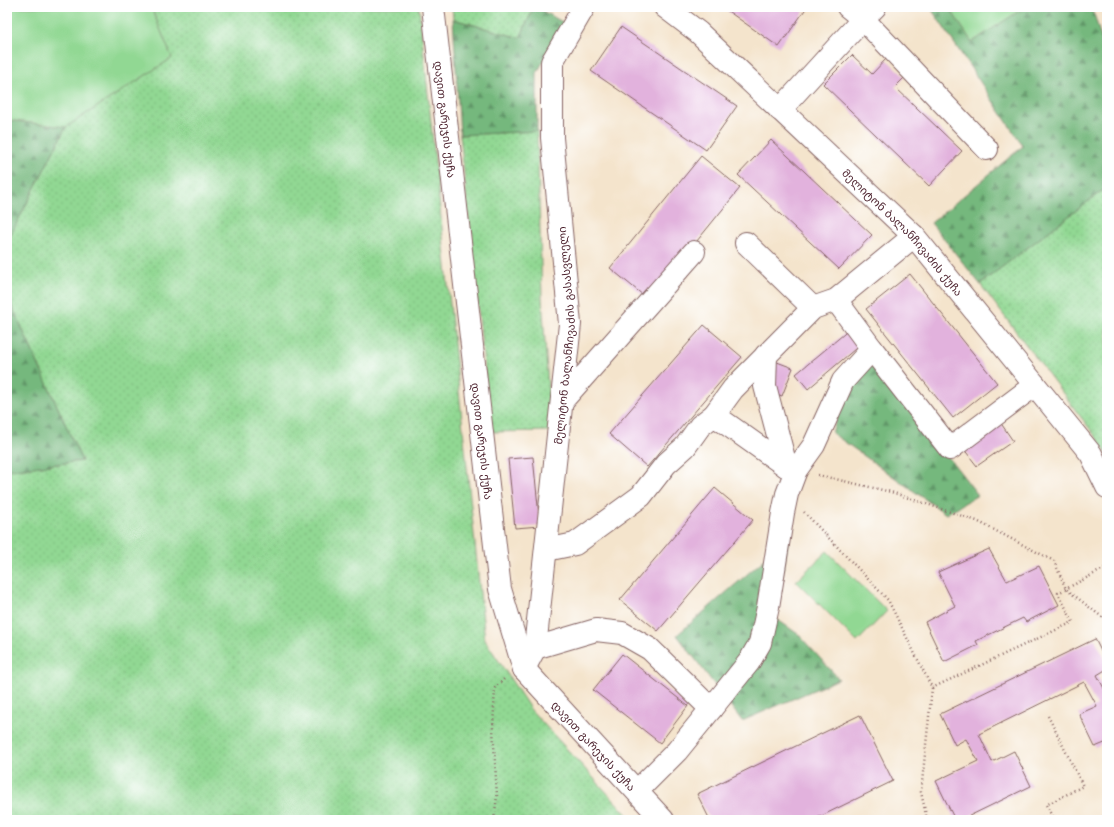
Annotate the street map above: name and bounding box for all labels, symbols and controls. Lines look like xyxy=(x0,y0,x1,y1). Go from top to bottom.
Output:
street label: დავით გარეჯის ქუჩა xyxy=(432,60,460,178)
street label: მელიტონ ბალანჩივაძის ქუჩა xyxy=(839,165,967,299)
street label: მელიტონ ბალანჩივაძის გასასვლელი xyxy=(550,226,577,445)
street label: დავით გარეჯის ქუჩა xyxy=(469,382,497,500)
street label: დავით გარეჯის ქუჩა xyxy=(549,697,639,794)

